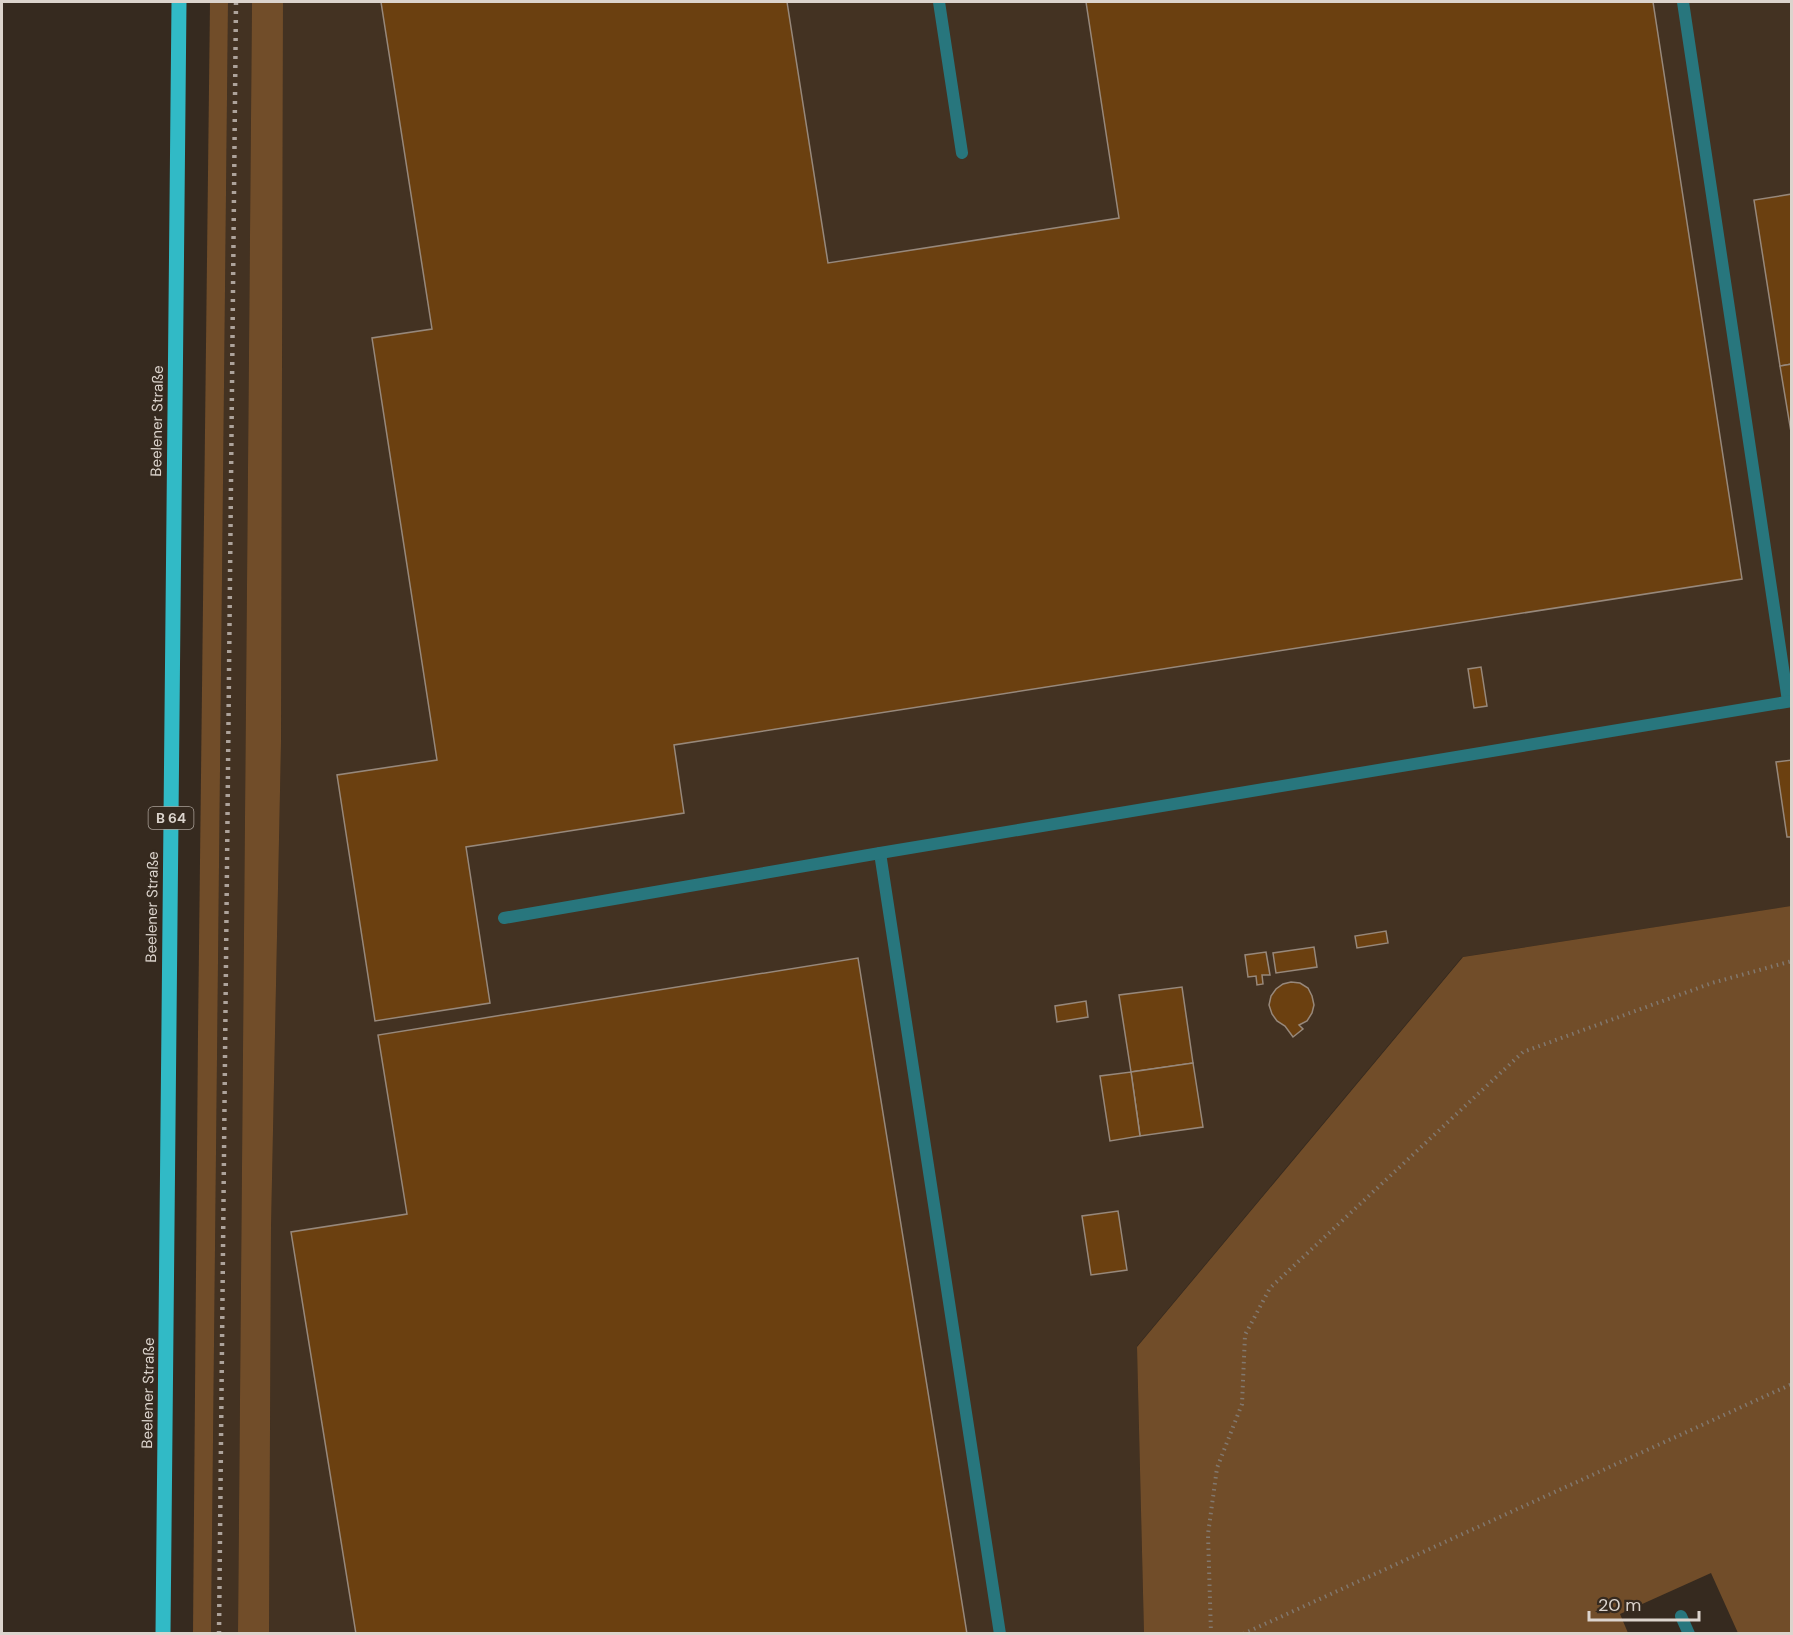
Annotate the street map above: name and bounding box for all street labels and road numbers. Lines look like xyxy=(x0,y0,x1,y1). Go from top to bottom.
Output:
street label: Beelener Straße xyxy=(146,365,168,477)
road number: B 64 xyxy=(148,807,194,829)
street label: Beelener Straße xyxy=(141,851,163,963)
street label: Beelener Straße xyxy=(137,1337,159,1449)

